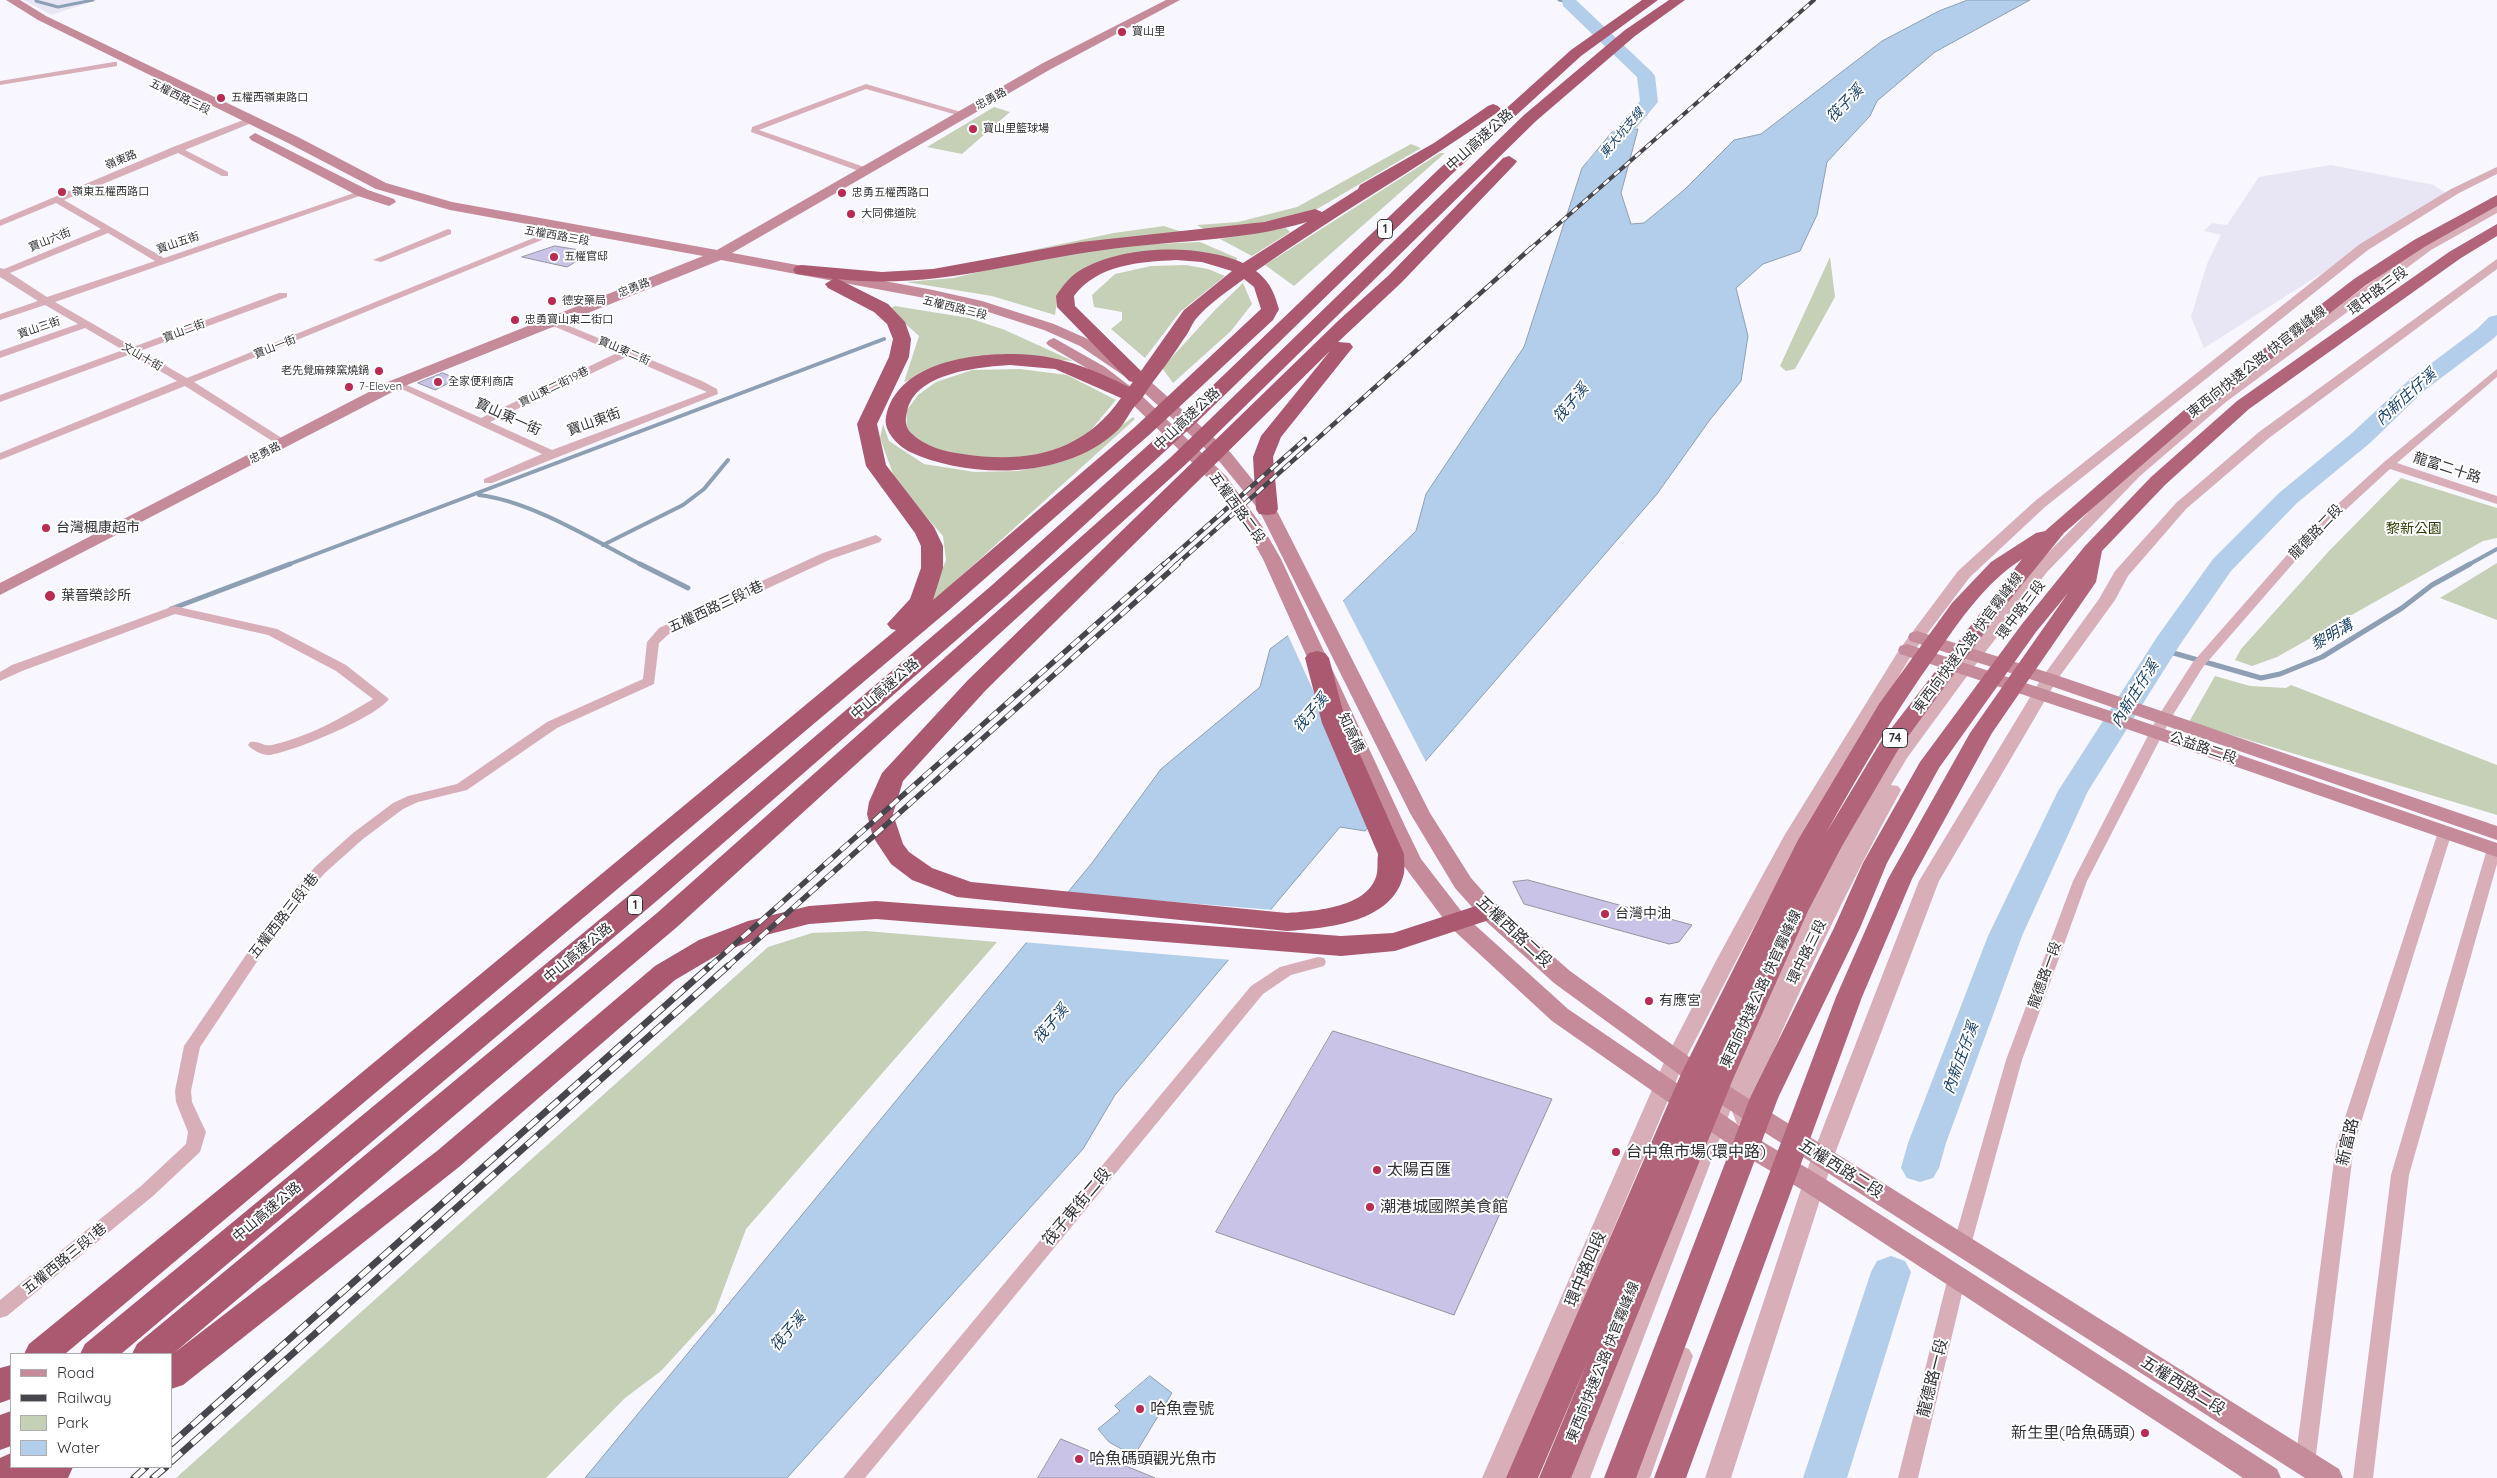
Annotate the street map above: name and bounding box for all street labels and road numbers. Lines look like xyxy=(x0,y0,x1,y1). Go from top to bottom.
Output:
street label: 五權西路三段 xyxy=(147,77,213,117)
street label: 忠勇路 xyxy=(973,85,1009,113)
street label: 中山高速公路 xyxy=(1443,106,1517,174)
street label: 嶺東路 xyxy=(103,148,139,172)
road number: 1 xyxy=(1378,220,1392,238)
street label: 五權西路三段 xyxy=(523,224,591,248)
street label: 寶山六街 xyxy=(27,226,73,254)
street label: 寶山五街 xyxy=(155,230,201,256)
street label: 環中路三段 xyxy=(2345,263,2411,319)
street label: 忠勇路 xyxy=(616,276,652,300)
street label: 五權西路三段 xyxy=(921,294,989,322)
street label: 東西向快速公路 快官霧峰線 xyxy=(2184,302,2330,422)
street label: 寶山三街 xyxy=(16,315,62,341)
street label: 寶山二街 xyxy=(161,317,207,345)
street label: 寶山一街 xyxy=(252,333,298,361)
street label: 寶山東二街 xyxy=(596,334,652,368)
street label: 文山十街 xyxy=(120,340,164,374)
street label: 寶山東二街19巷 xyxy=(517,364,591,410)
street label: 中山高速公路 xyxy=(1151,384,1223,454)
street label: 寶山東一街 xyxy=(473,395,543,439)
street label: 寶山東街 xyxy=(565,405,623,439)
street label: 忠勇路 xyxy=(247,440,283,466)
street label: 龍富二十路 xyxy=(2411,449,2483,487)
street label: 五權西路二段 xyxy=(1206,469,1268,547)
street label: 龍德路二段 xyxy=(2286,501,2346,563)
street label: 東西向快速公路 快官霧峰線 xyxy=(1910,569,2026,717)
street label: 環中路三段 xyxy=(1993,577,2049,643)
street label: 五權西路三段1巷 xyxy=(666,578,766,636)
street label: 中山高速公路 xyxy=(848,655,922,723)
street label: 知高橋 xyxy=(1335,710,1367,756)
road number: 74 xyxy=(1882,728,1908,748)
street label: 公益路二段 xyxy=(2167,729,2239,767)
street label: 五權西路三段1巷 xyxy=(246,870,322,962)
street label: 五權西路二段 xyxy=(1472,892,1556,972)
road number: 1 xyxy=(628,896,642,914)
street label: 東西向快速公路 快官霧峰線 xyxy=(1717,908,1805,1070)
street label: 環中路三段 xyxy=(1784,917,1830,987)
street label: 中山高速公路 xyxy=(540,920,616,986)
street label: 龍德路一段 xyxy=(2025,939,2065,1011)
street label: 新富路 xyxy=(2333,1116,2363,1168)
street label: 五權西路二段 xyxy=(1795,1135,1887,1203)
street label: 筏子東街二段 xyxy=(1039,1164,1115,1250)
street label: 中山高速公路 xyxy=(229,1179,305,1245)
street label: 五權西路三段1巷 xyxy=(20,1220,110,1298)
street label: 環中路四段 xyxy=(1562,1228,1610,1310)
street label: 東西向快速公路 快官霧峰線 xyxy=(1563,1279,1643,1445)
street label: 龍德路一段 xyxy=(1914,1337,1952,1419)
street label: 五權西路二段 xyxy=(2137,1352,2229,1420)

